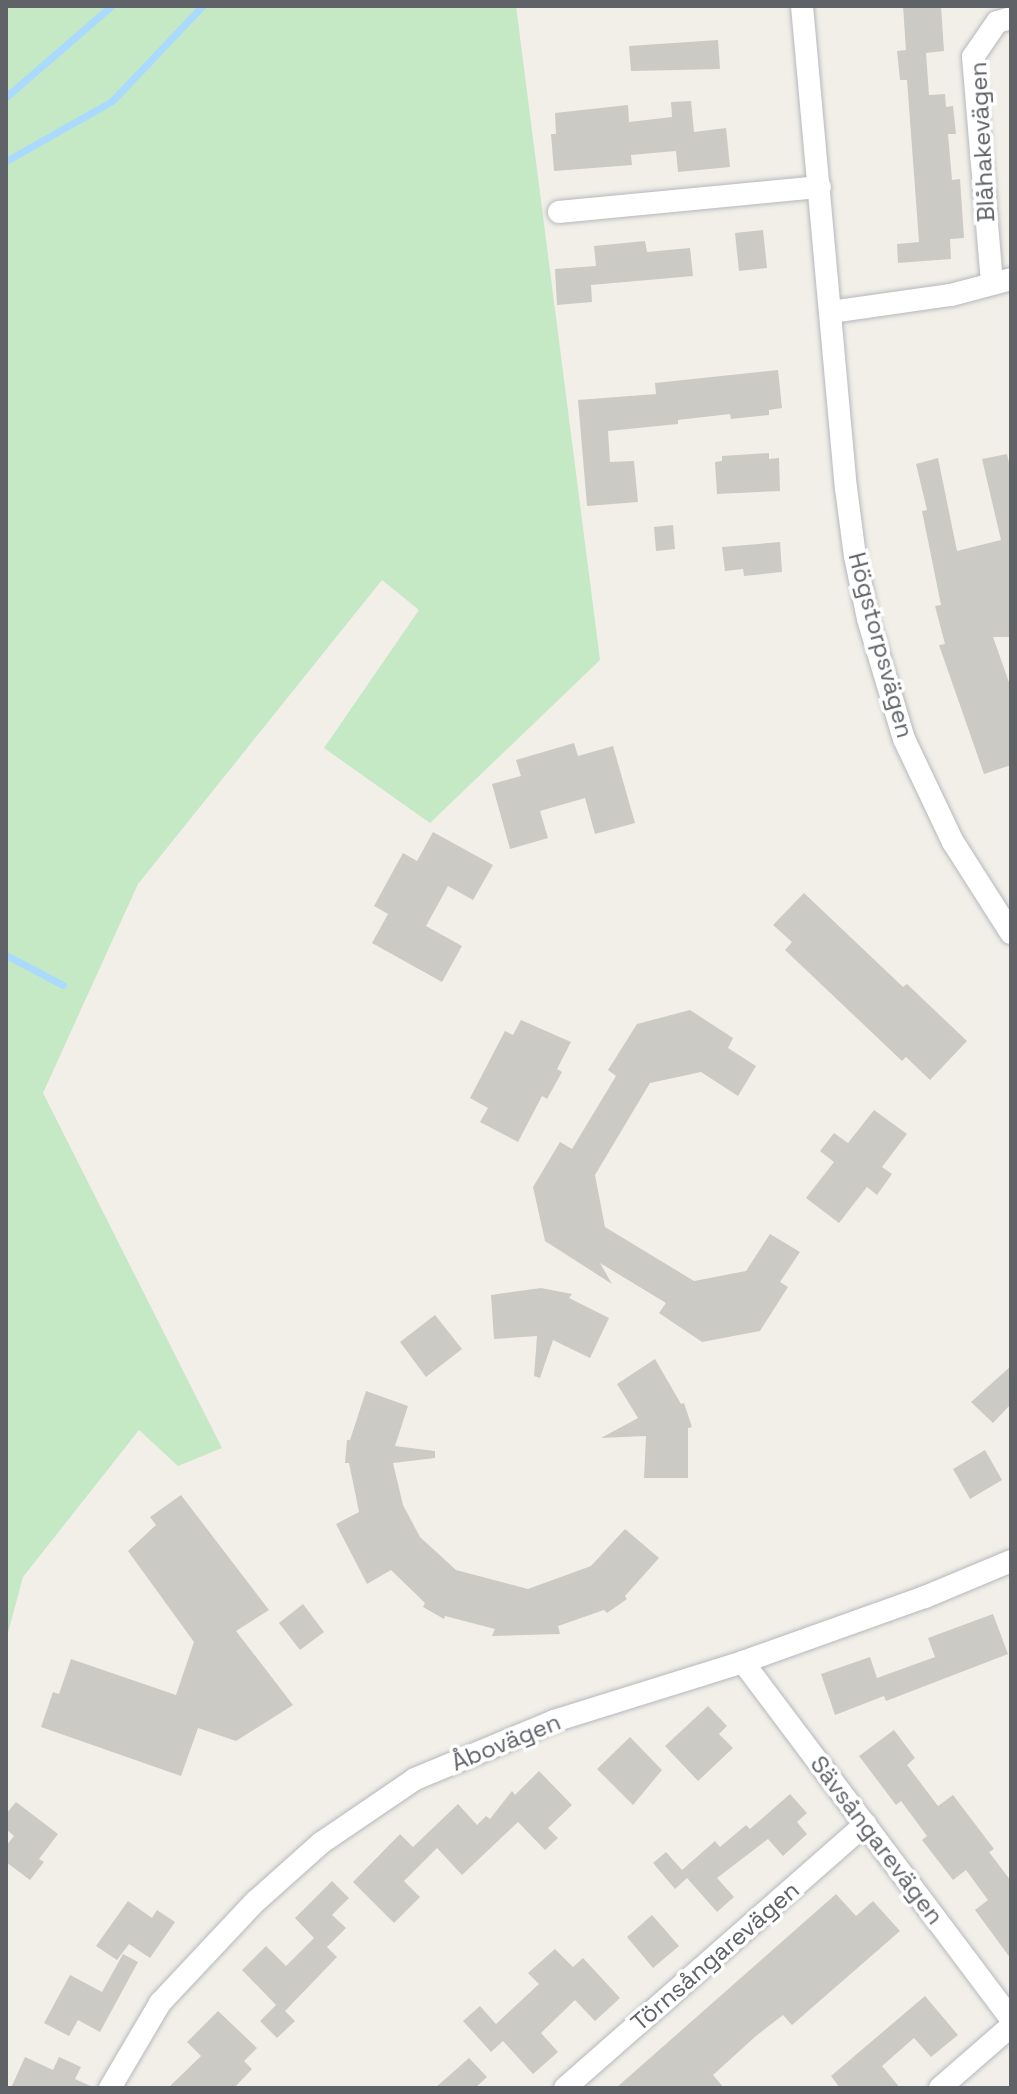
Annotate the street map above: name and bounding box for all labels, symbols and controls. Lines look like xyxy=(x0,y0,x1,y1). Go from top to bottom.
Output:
street label: Blåhakevägen xyxy=(963,61,1001,223)
street label: Högstorpsvägen xyxy=(842,549,920,741)
street label: Åbovägen xyxy=(447,1707,565,1777)
street label: Sävsångarevägen xyxy=(804,1750,950,1930)
street label: Törnsångarevägen xyxy=(625,1875,805,2037)

